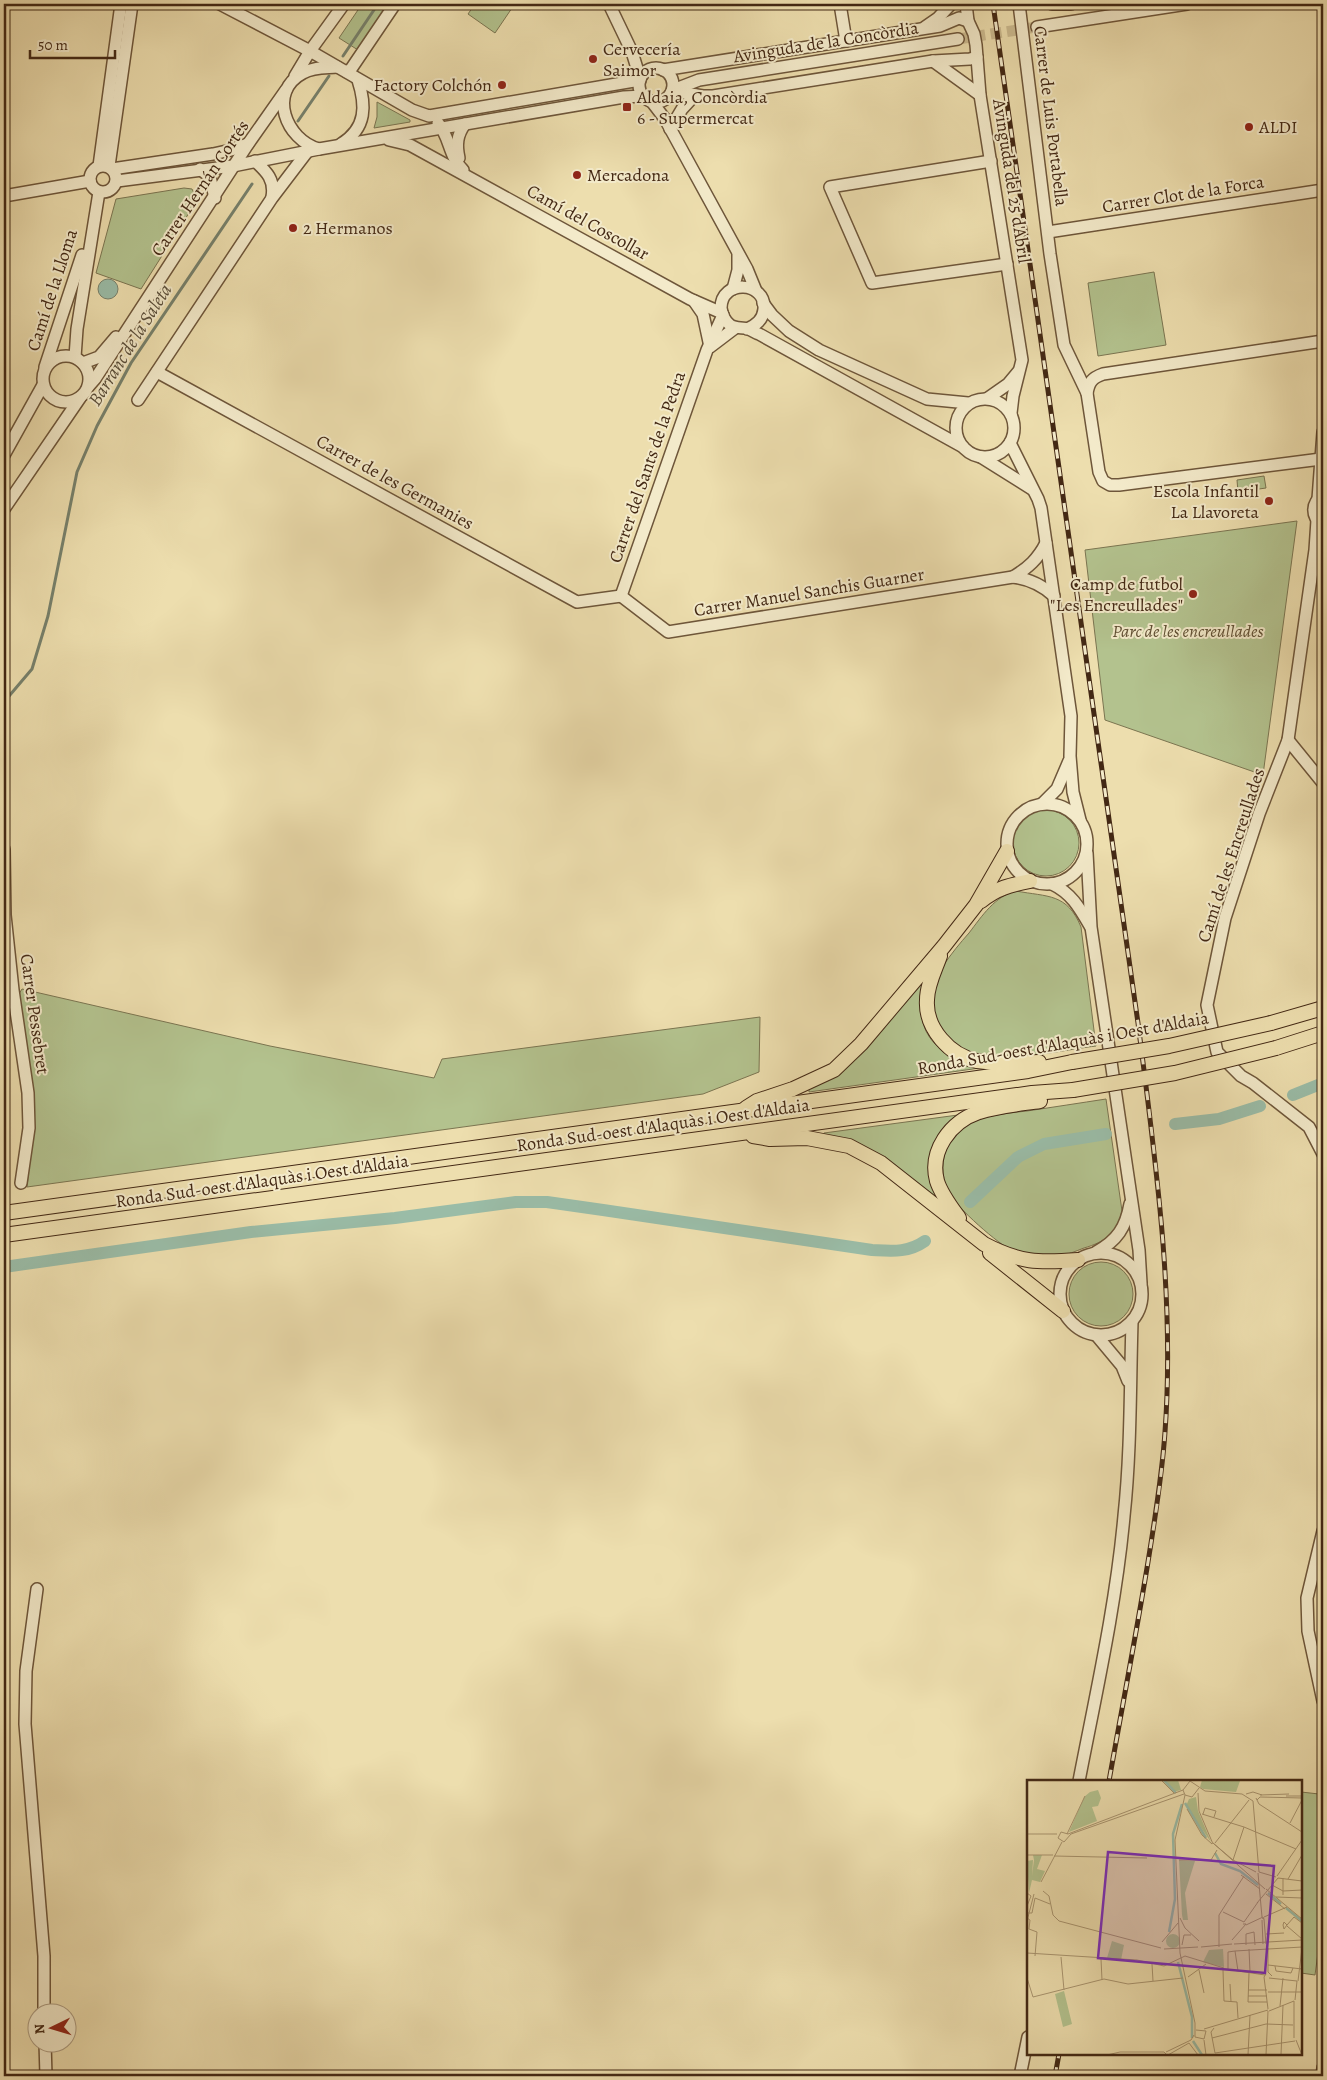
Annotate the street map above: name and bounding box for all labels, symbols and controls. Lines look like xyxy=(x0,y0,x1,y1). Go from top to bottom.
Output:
street label: Avinguda de la Concòrdia xyxy=(731,15,921,69)
street label: Carrer de Luis Portabella xyxy=(1028,24,1074,208)
scale bar xyxy=(30,28,115,60)
text: 50 m xyxy=(38,35,68,55)
place label: Cervecería Saimor xyxy=(603,37,681,82)
marker: Cervecería Saimor xyxy=(587,53,599,65)
place label: Factory Colchón xyxy=(374,73,492,97)
marker: Factory Colchón xyxy=(496,79,508,91)
place label: Aldaia, Concòrdia 6 - Supermercat xyxy=(636,85,768,130)
street label: Avinguda del 25 d'Abril xyxy=(987,96,1037,265)
marker: Aldaia, Concòrdia 6 - Supermercat xyxy=(621,101,633,113)
street label: Carrer Hernán Cortés xyxy=(145,115,255,261)
place label: ALDI xyxy=(1258,115,1297,139)
marker: ALDI xyxy=(1243,121,1255,133)
place label: Mercadona xyxy=(587,163,670,187)
marker: Mercadona xyxy=(571,169,583,181)
street label: Carrer Clot de la Forca xyxy=(1100,169,1266,219)
street label: Camí del Coscollar xyxy=(523,178,654,266)
place label: 2 Hermanos xyxy=(303,216,393,240)
marker: 2 Hermanos xyxy=(287,222,299,234)
street label: Camí de la Lloma xyxy=(21,225,83,354)
water label: Barranc de la Saleta xyxy=(82,279,178,411)
street label: Carrer del Sants de la Pedra xyxy=(603,367,691,566)
street label: Carrer de les Germanies xyxy=(312,429,478,535)
place label: Escola Infantil La Llavoreta xyxy=(1153,479,1260,524)
marker: Escola Infantil La Llavoreta xyxy=(1263,495,1275,507)
street label: Carrer Manuel Sanchis Guarner xyxy=(692,562,926,622)
place label: Camp de futbol "Les Encreullades" xyxy=(1050,572,1184,617)
marker: Camp de futbol "Les Encreullades" xyxy=(1187,588,1199,600)
park label: Parc de les encreullades xyxy=(1112,619,1264,643)
street label: Camí de les Encreullades xyxy=(1191,765,1271,945)
street label: Carrer Pessebret xyxy=(15,952,55,1076)
street label: Ronda Sud-oest d'Alaquàs i Oest d'Aldaia xyxy=(915,1005,1211,1080)
street label: Ronda Sud-oest d'Alaquàs i Oest d'Aldaia xyxy=(515,1092,812,1157)
street label: Ronda Sud-oest d'Alaquàs i Oest d'Aldaia xyxy=(114,1148,411,1213)
inset map xyxy=(1027,1780,1302,2055)
north arrow xyxy=(28,2002,78,2052)
text: N xyxy=(30,2023,49,2035)

